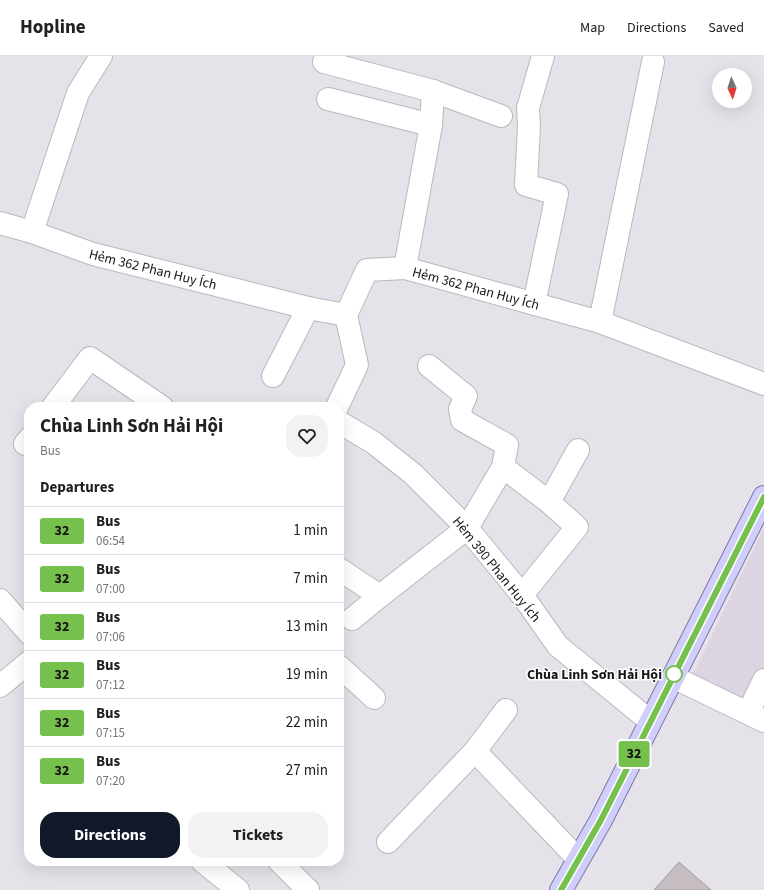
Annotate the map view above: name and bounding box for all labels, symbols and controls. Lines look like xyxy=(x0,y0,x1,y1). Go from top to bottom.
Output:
text: Hopline xyxy=(20,14,86,41)
text: Map xyxy=(580,18,605,38)
text: Directions xyxy=(627,18,686,38)
text: Saved xyxy=(708,18,744,38)
north arrow xyxy=(712,68,752,108)
map controls xyxy=(712,68,752,108)
street label: Hẻm 362 Phan Huy Ích xyxy=(87,244,219,296)
street label: Hẻm 362 Phan Huy Ích xyxy=(410,262,542,316)
text: Chùa Linh Sơn Hải Hội xyxy=(40,413,223,440)
button: heart xyxy=(286,415,328,457)
text: Bus xyxy=(40,442,60,460)
text: Departures xyxy=(40,477,114,498)
text: Bus xyxy=(96,511,120,532)
street label: Hẻm 390 Phan Huy Ích xyxy=(447,512,545,627)
text: 1 min xyxy=(293,520,328,541)
text: 32 xyxy=(55,521,69,541)
text: 06:54 xyxy=(96,532,125,550)
text: Bus xyxy=(96,559,120,580)
text: 7 min xyxy=(293,568,328,589)
text: 32 xyxy=(55,569,69,589)
text: 07:00 xyxy=(96,580,125,598)
text: Bus xyxy=(96,607,120,628)
text: 13 min xyxy=(286,616,328,637)
text: 32 xyxy=(55,617,69,637)
text: 07:06 xyxy=(96,628,125,646)
text: Bus xyxy=(96,655,120,676)
text: 19 min xyxy=(286,664,328,685)
text: 32 xyxy=(55,665,69,685)
place label: Chùa Linh Sơn Hải Hội xyxy=(527,665,662,685)
marker: Chùa Linh Sơn Hải Hội xyxy=(665,665,683,683)
text: 07:12 xyxy=(96,676,125,694)
text: Bus xyxy=(96,703,120,724)
text: 22 min xyxy=(286,712,328,733)
text: 32 xyxy=(55,713,69,733)
text: 07:15 xyxy=(96,724,125,742)
line badge: 32 xyxy=(616,741,652,767)
text: 32 xyxy=(627,744,641,764)
text: Bus xyxy=(96,751,120,772)
text: 27 min xyxy=(286,760,328,781)
text: 32 xyxy=(55,761,69,781)
text: 07:20 xyxy=(96,772,125,790)
button: Directions xyxy=(40,812,180,858)
button: Tickets xyxy=(188,812,328,858)

